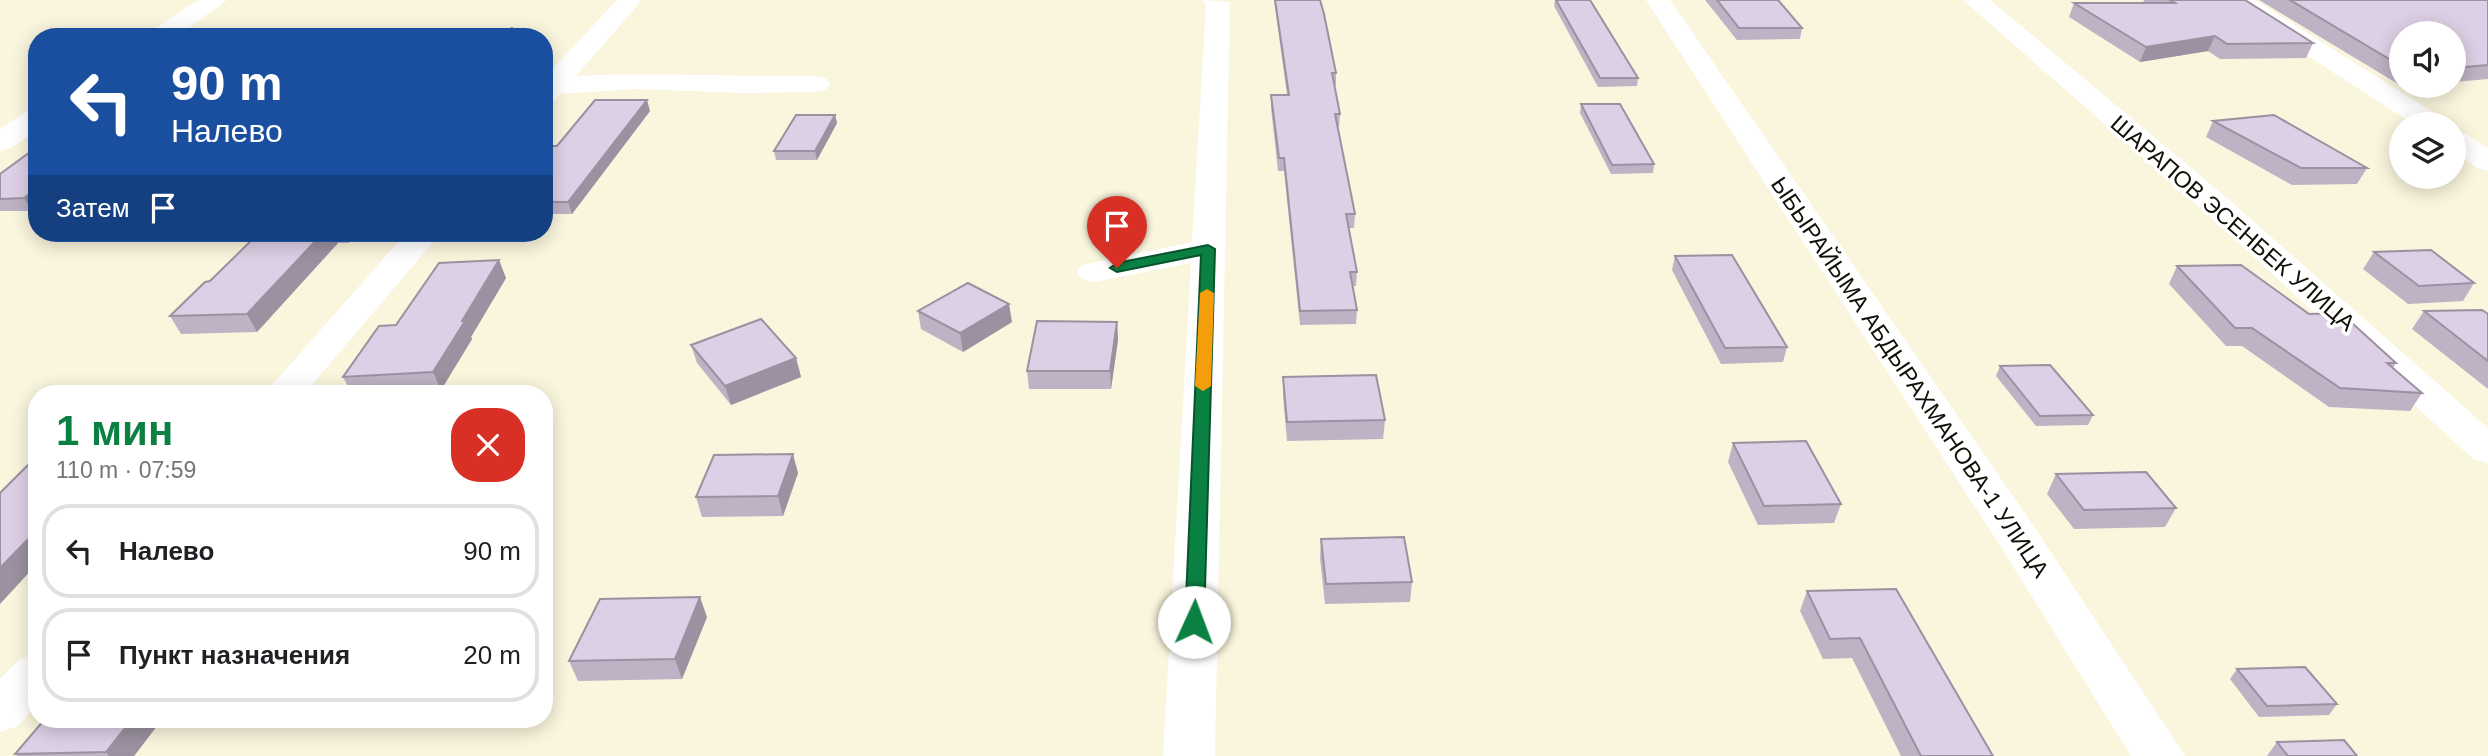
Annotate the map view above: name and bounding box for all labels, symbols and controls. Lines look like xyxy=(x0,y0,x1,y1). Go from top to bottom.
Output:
map controls xyxy=(2389,21,2466,189)
button: sound xyxy=(2389,21,2466,98)
icon: left xyxy=(56,56,147,147)
text: 90 m xyxy=(171,56,283,110)
street label: ШАРАПОВ ЭСЕНБЕК УЛИЦА xyxy=(2106,110,2361,336)
button: layers xyxy=(2389,112,2466,189)
text: Налево xyxy=(171,113,283,149)
street label: ЫБЫРАЙЫМА АБДЫРАХМАНОВА-1 УЛИЦА xyxy=(1766,171,2055,583)
icon: arrive xyxy=(144,189,182,227)
text: Затем xyxy=(56,193,130,223)
pin xyxy=(1087,196,1147,268)
icon: arrive xyxy=(1098,207,1136,245)
text: 1 мин xyxy=(56,407,173,454)
button: close xyxy=(451,408,525,482)
text: 110 m · 07:59 xyxy=(56,457,196,483)
icon: left xyxy=(60,532,98,570)
text: Налево xyxy=(119,536,214,566)
text: 90 m xyxy=(463,536,521,566)
position arrow xyxy=(1157,585,1231,659)
icon: arrive xyxy=(60,636,98,674)
text: Пункт назначения xyxy=(119,640,350,670)
text: 20 m xyxy=(463,640,521,670)

